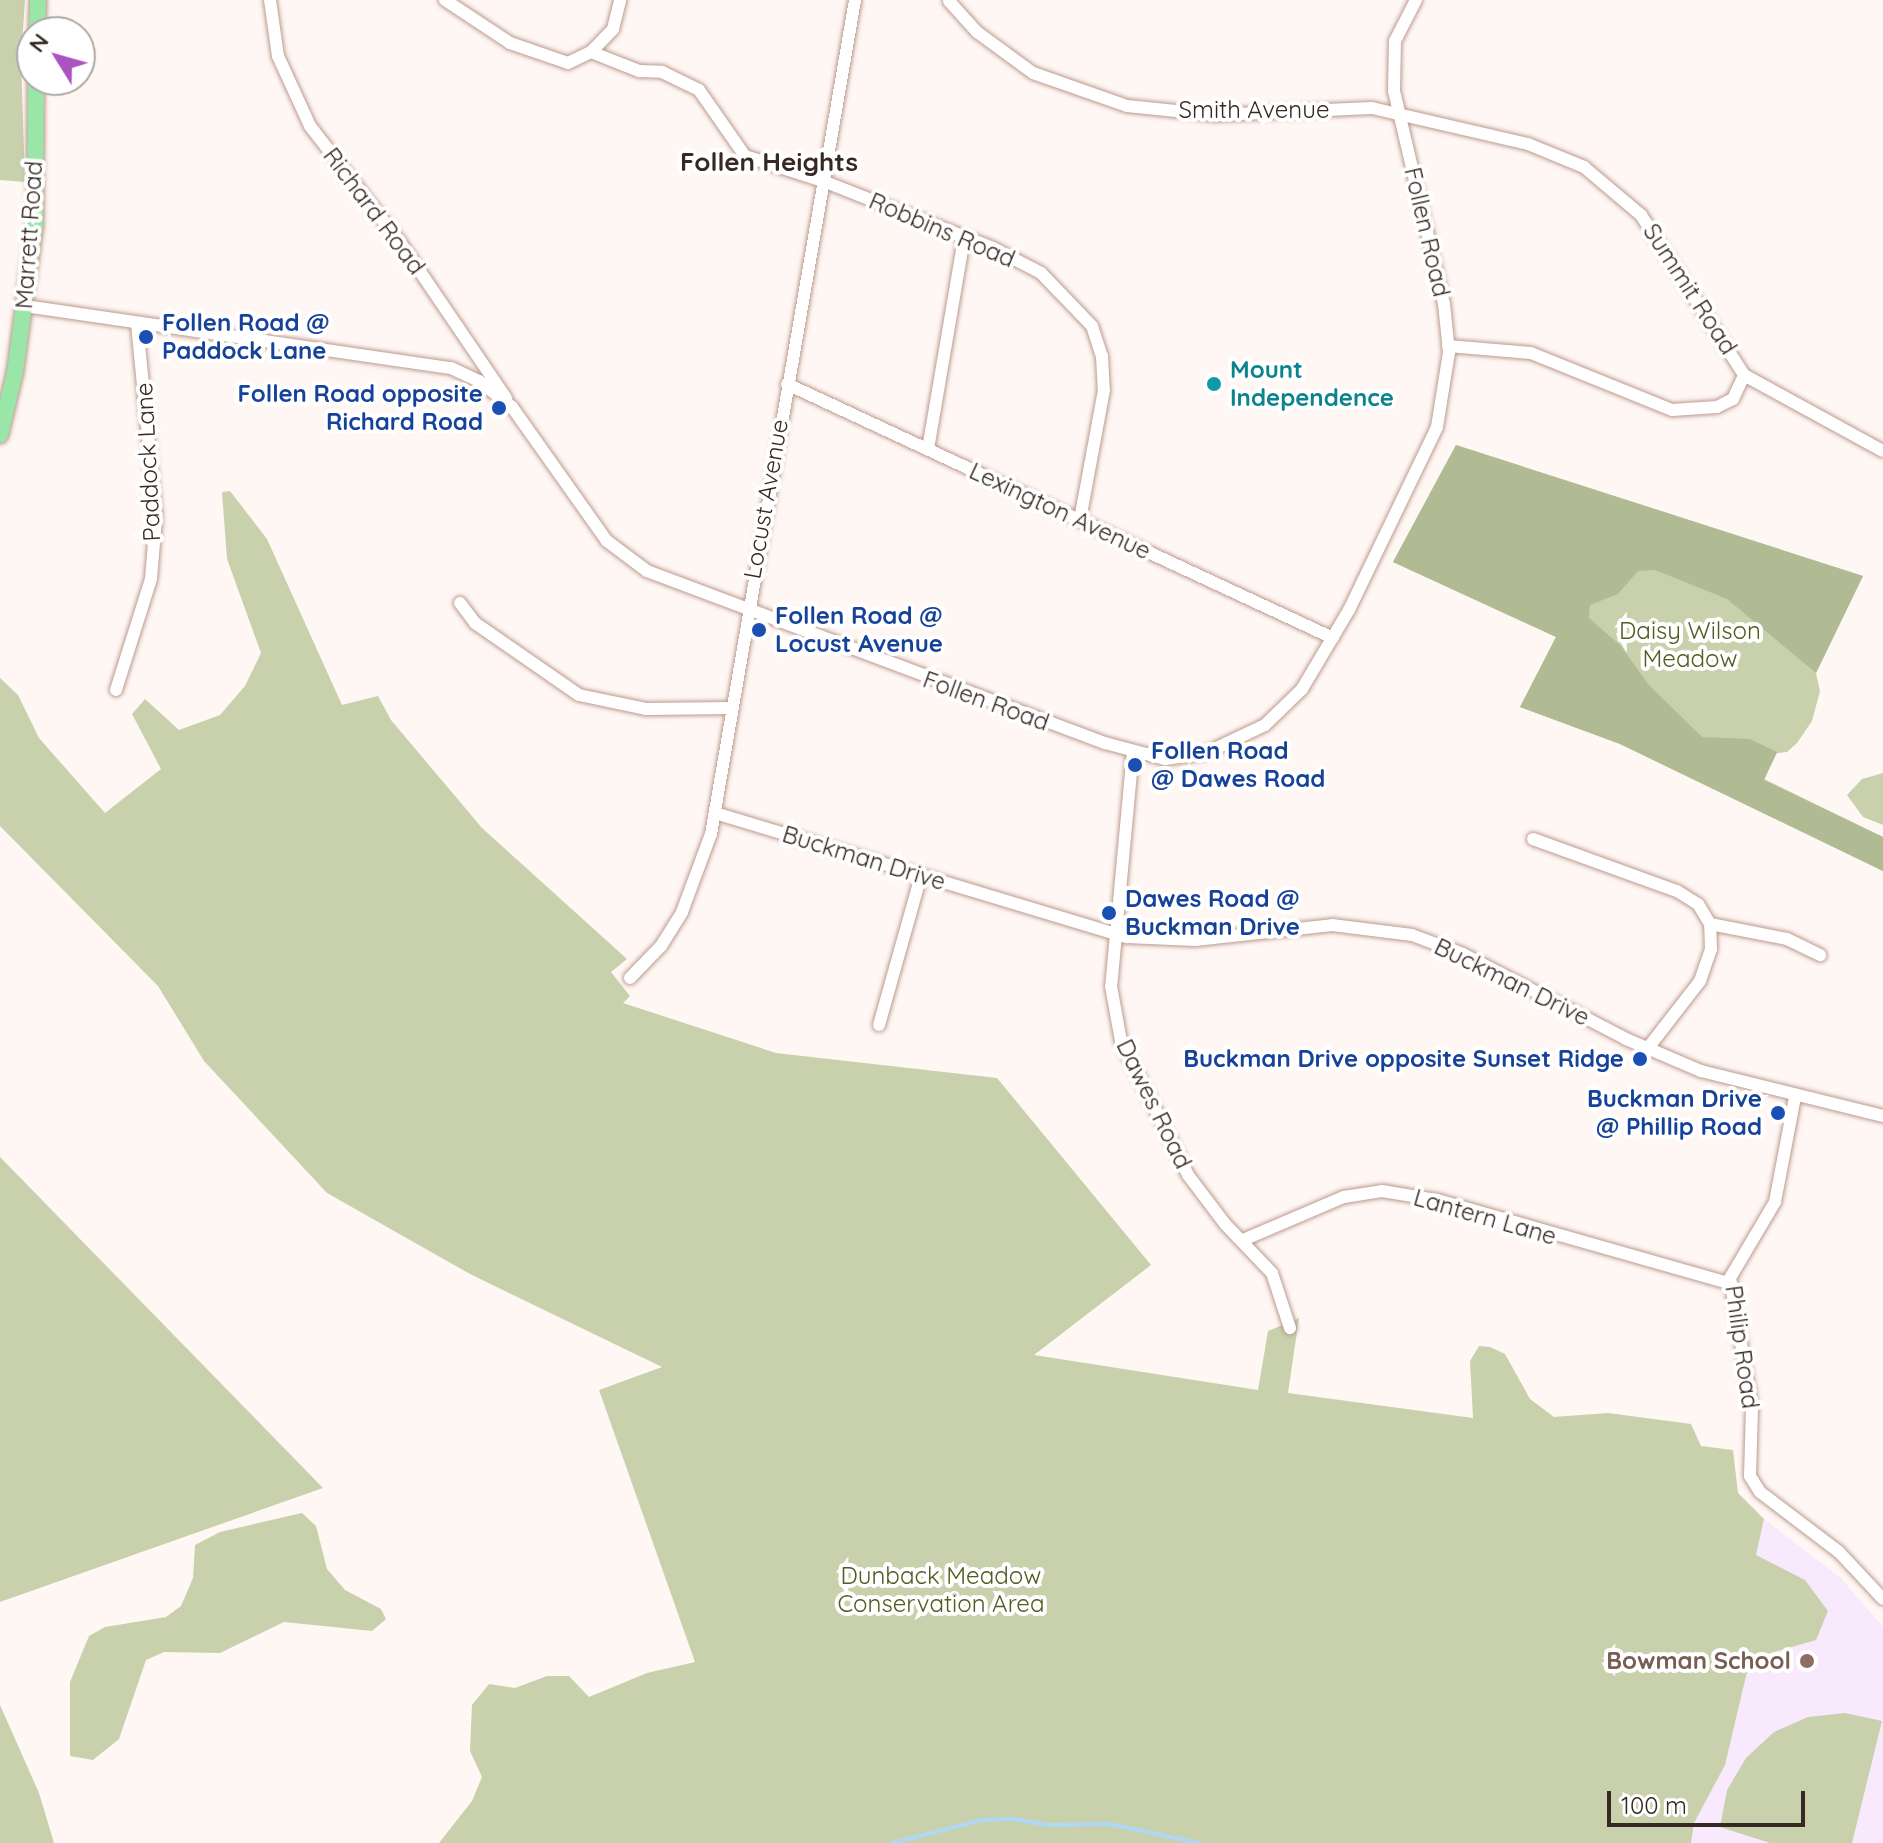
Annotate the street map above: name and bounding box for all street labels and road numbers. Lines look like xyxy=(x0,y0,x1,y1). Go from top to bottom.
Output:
street label: Smith Avenue xyxy=(1179,96,1329,124)
street label: Richard Road xyxy=(317,142,431,280)
street label: Marrett Road xyxy=(9,160,49,310)
street label: Follen Road xyxy=(1398,164,1456,300)
street label: Robbins Road xyxy=(865,186,1019,274)
street label: Summit Road xyxy=(1637,218,1743,360)
street label: Paddock Lane xyxy=(129,382,167,542)
street label: Locust Avenue xyxy=(738,417,794,581)
street label: Lexington Avenue xyxy=(965,456,1155,566)
street label: Follen Road xyxy=(919,665,1053,737)
street label: Buckman Drive xyxy=(779,819,949,897)
street label: Buckman Drive xyxy=(1430,932,1594,1032)
street label: Dawes Road xyxy=(1110,1034,1198,1174)
street label: Lantern Lane xyxy=(1410,1183,1560,1251)
street label: Philip Road xyxy=(1719,1283,1765,1411)

